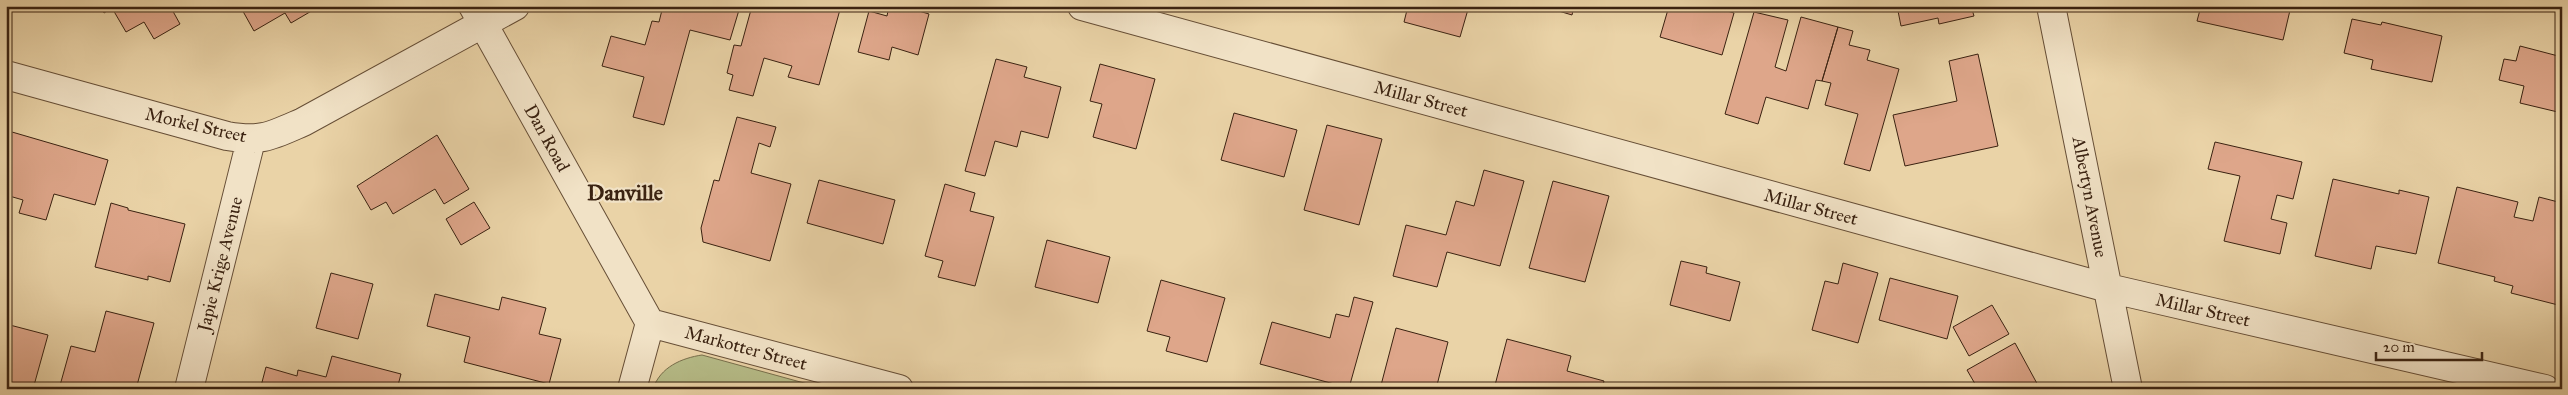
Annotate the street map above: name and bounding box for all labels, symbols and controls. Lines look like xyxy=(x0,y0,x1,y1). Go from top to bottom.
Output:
street label: Millar Street xyxy=(1372,76,1471,122)
street label: Dan Road xyxy=(519,100,575,176)
street label: Morkel Street xyxy=(143,103,249,147)
street label: Albertyn Avenue xyxy=(2067,134,2112,259)
district label: Danville xyxy=(587,179,663,206)
street label: Millar Street xyxy=(1762,184,1861,230)
street label: Japie Krige Avenue xyxy=(192,194,248,336)
street label: Millar Street xyxy=(2154,288,2253,332)
street label: Markotter Street xyxy=(682,321,810,375)
scale bar xyxy=(2376,330,2482,362)
text: 20 m xyxy=(2383,338,2415,356)

